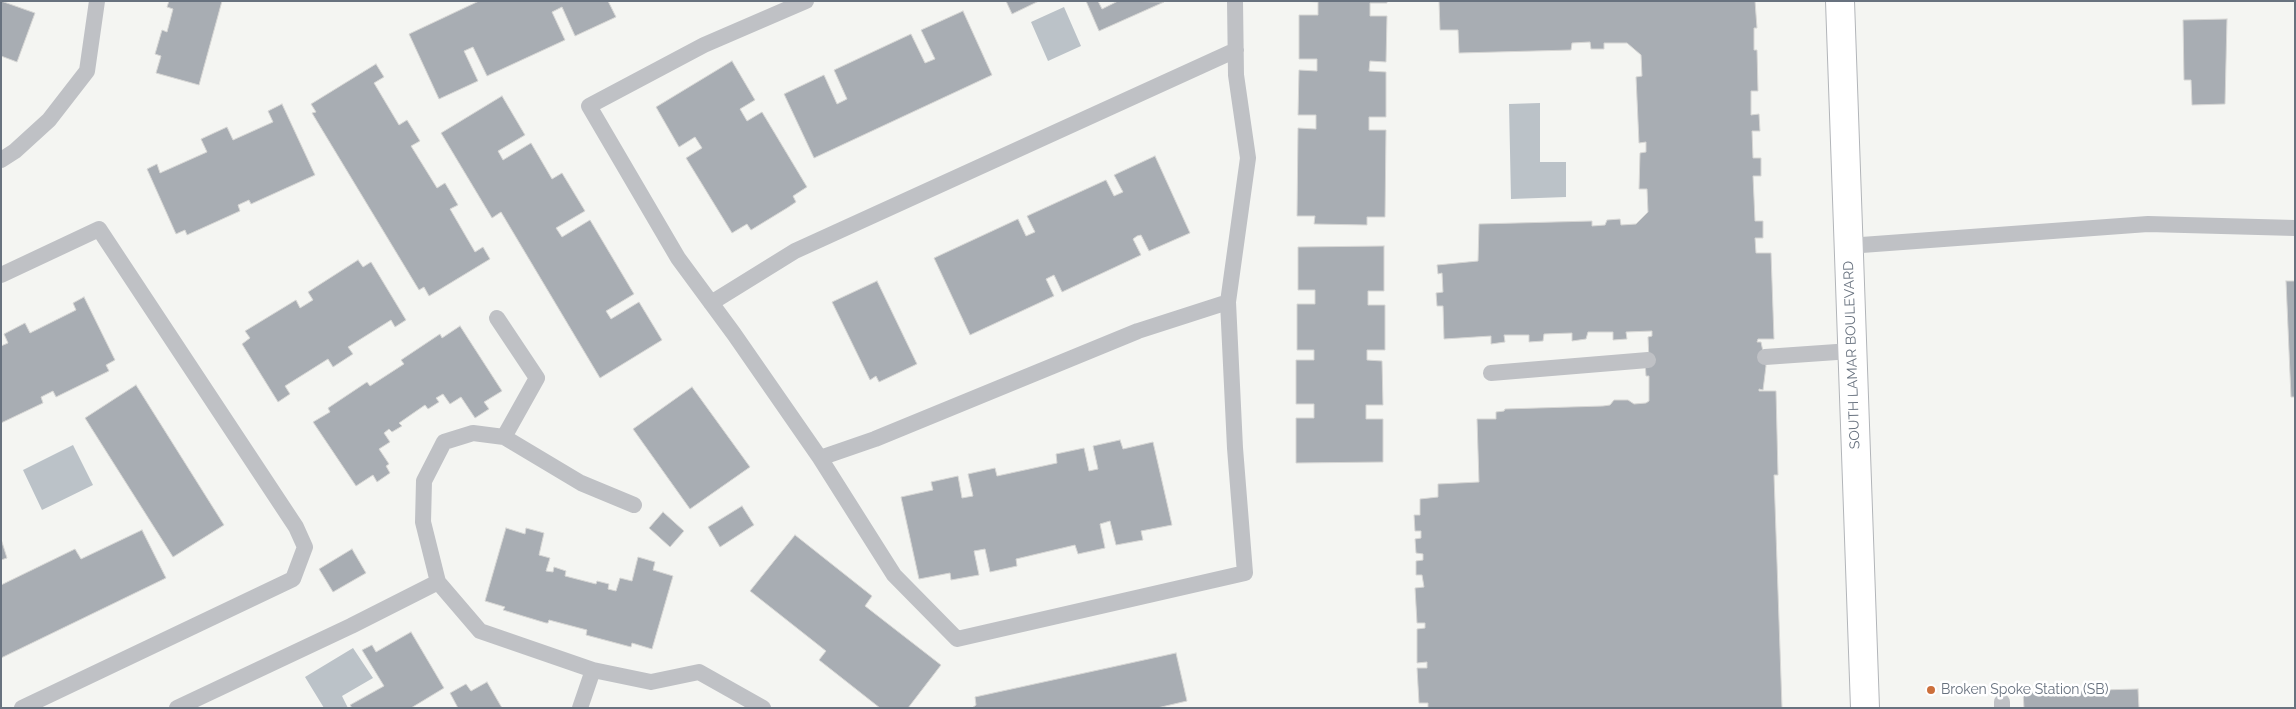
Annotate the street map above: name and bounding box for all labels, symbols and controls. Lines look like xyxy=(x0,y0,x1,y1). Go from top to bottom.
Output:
street label: SOUTH LAMAR BOULEVARD xyxy=(1840,261,1864,449)
place label: Broken Spoke Station (SB) xyxy=(1941,682,2108,698)
marker: Broken Spoke Station (SB) xyxy=(1925,684,1937,696)

